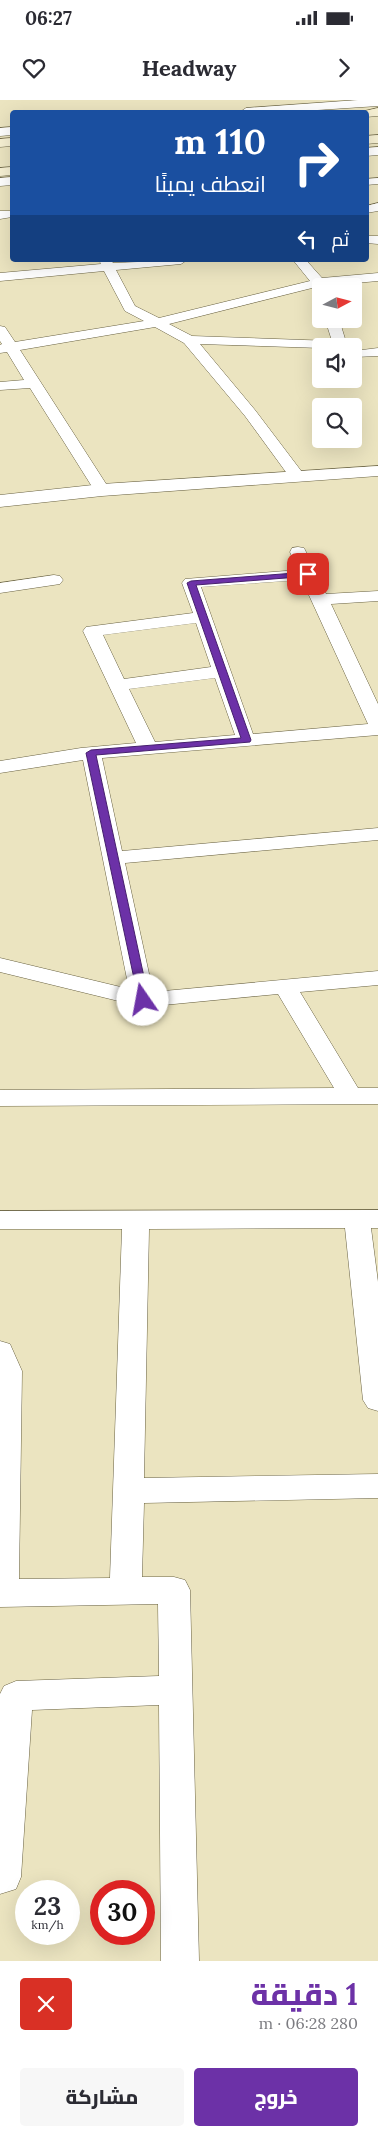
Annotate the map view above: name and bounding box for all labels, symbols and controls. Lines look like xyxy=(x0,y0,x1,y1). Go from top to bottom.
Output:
text: 06:27 xyxy=(25,6,72,30)
icon: heart xyxy=(20,54,48,82)
text: Headway xyxy=(142,54,236,82)
icon: forward xyxy=(330,54,358,82)
text: 110 m xyxy=(174,119,266,164)
icon: right xyxy=(284,130,349,195)
text: انعطف يمينًا xyxy=(155,170,266,198)
icon: left xyxy=(293,225,321,253)
text: ثم xyxy=(331,227,349,251)
north arrow xyxy=(312,278,362,328)
map controls xyxy=(312,278,362,448)
button: sound xyxy=(312,338,362,388)
button: search xyxy=(312,398,362,448)
pin xyxy=(287,553,329,595)
icon: arrive xyxy=(294,560,322,588)
position arrow xyxy=(116,973,168,1025)
speed limit sign: 30 xyxy=(90,1880,155,1945)
text: 23 xyxy=(34,1890,61,1922)
text: km/h xyxy=(31,1917,64,1932)
text: 1 دقيقة xyxy=(251,1975,358,2013)
button: close xyxy=(20,1978,72,2030)
text: 280 m · 06:28 xyxy=(259,2013,358,2033)
button: مشاركة xyxy=(20,2068,184,2126)
button: خروج xyxy=(194,2068,358,2126)

